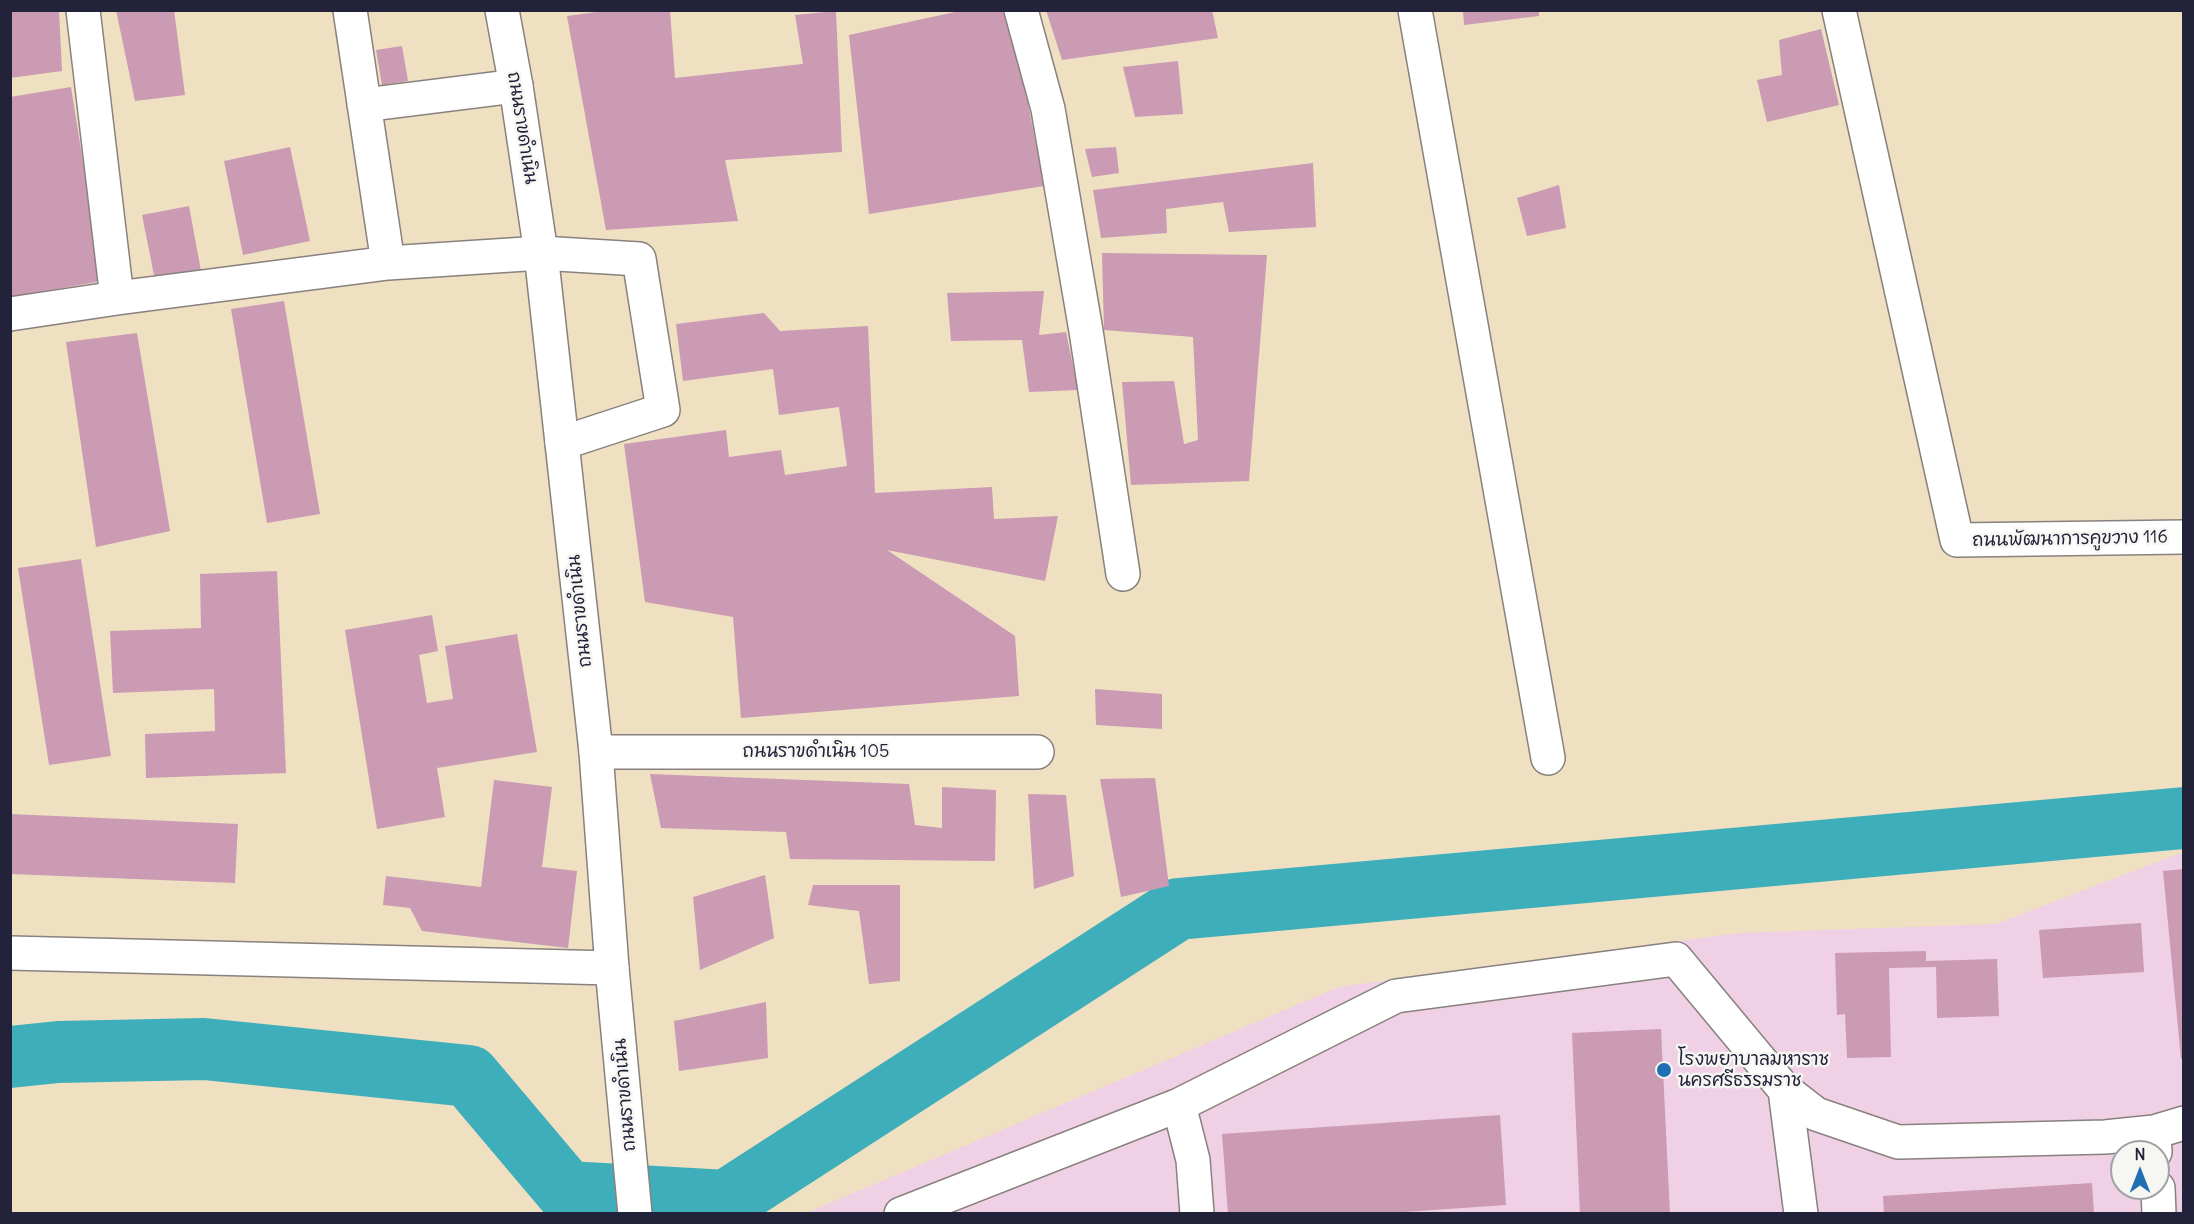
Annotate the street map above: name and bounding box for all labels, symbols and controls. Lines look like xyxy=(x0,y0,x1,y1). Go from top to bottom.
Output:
street label: ถนนราขดำเนิน xyxy=(502,70,542,186)
street label: ถนนพัฒนาการคูขวาง 116 xyxy=(1972,526,2168,552)
street label: ถนนราขดำเนิน xyxy=(563,554,597,668)
street label: ถนนราขดำเนิน 105 xyxy=(743,741,889,763)
street label: ถนนราขดำเนิน xyxy=(609,1038,641,1152)
place label: โรงพยาบาลมหาราช นครศรีธรรมราช xyxy=(1678,1049,1829,1092)
marker: โรงพยาบาลมหาราช นครศรีธรรมราช xyxy=(1655,1061,1673,1079)
north arrow xyxy=(2110,1140,2170,1200)
text: N xyxy=(2134,1144,2146,1164)

